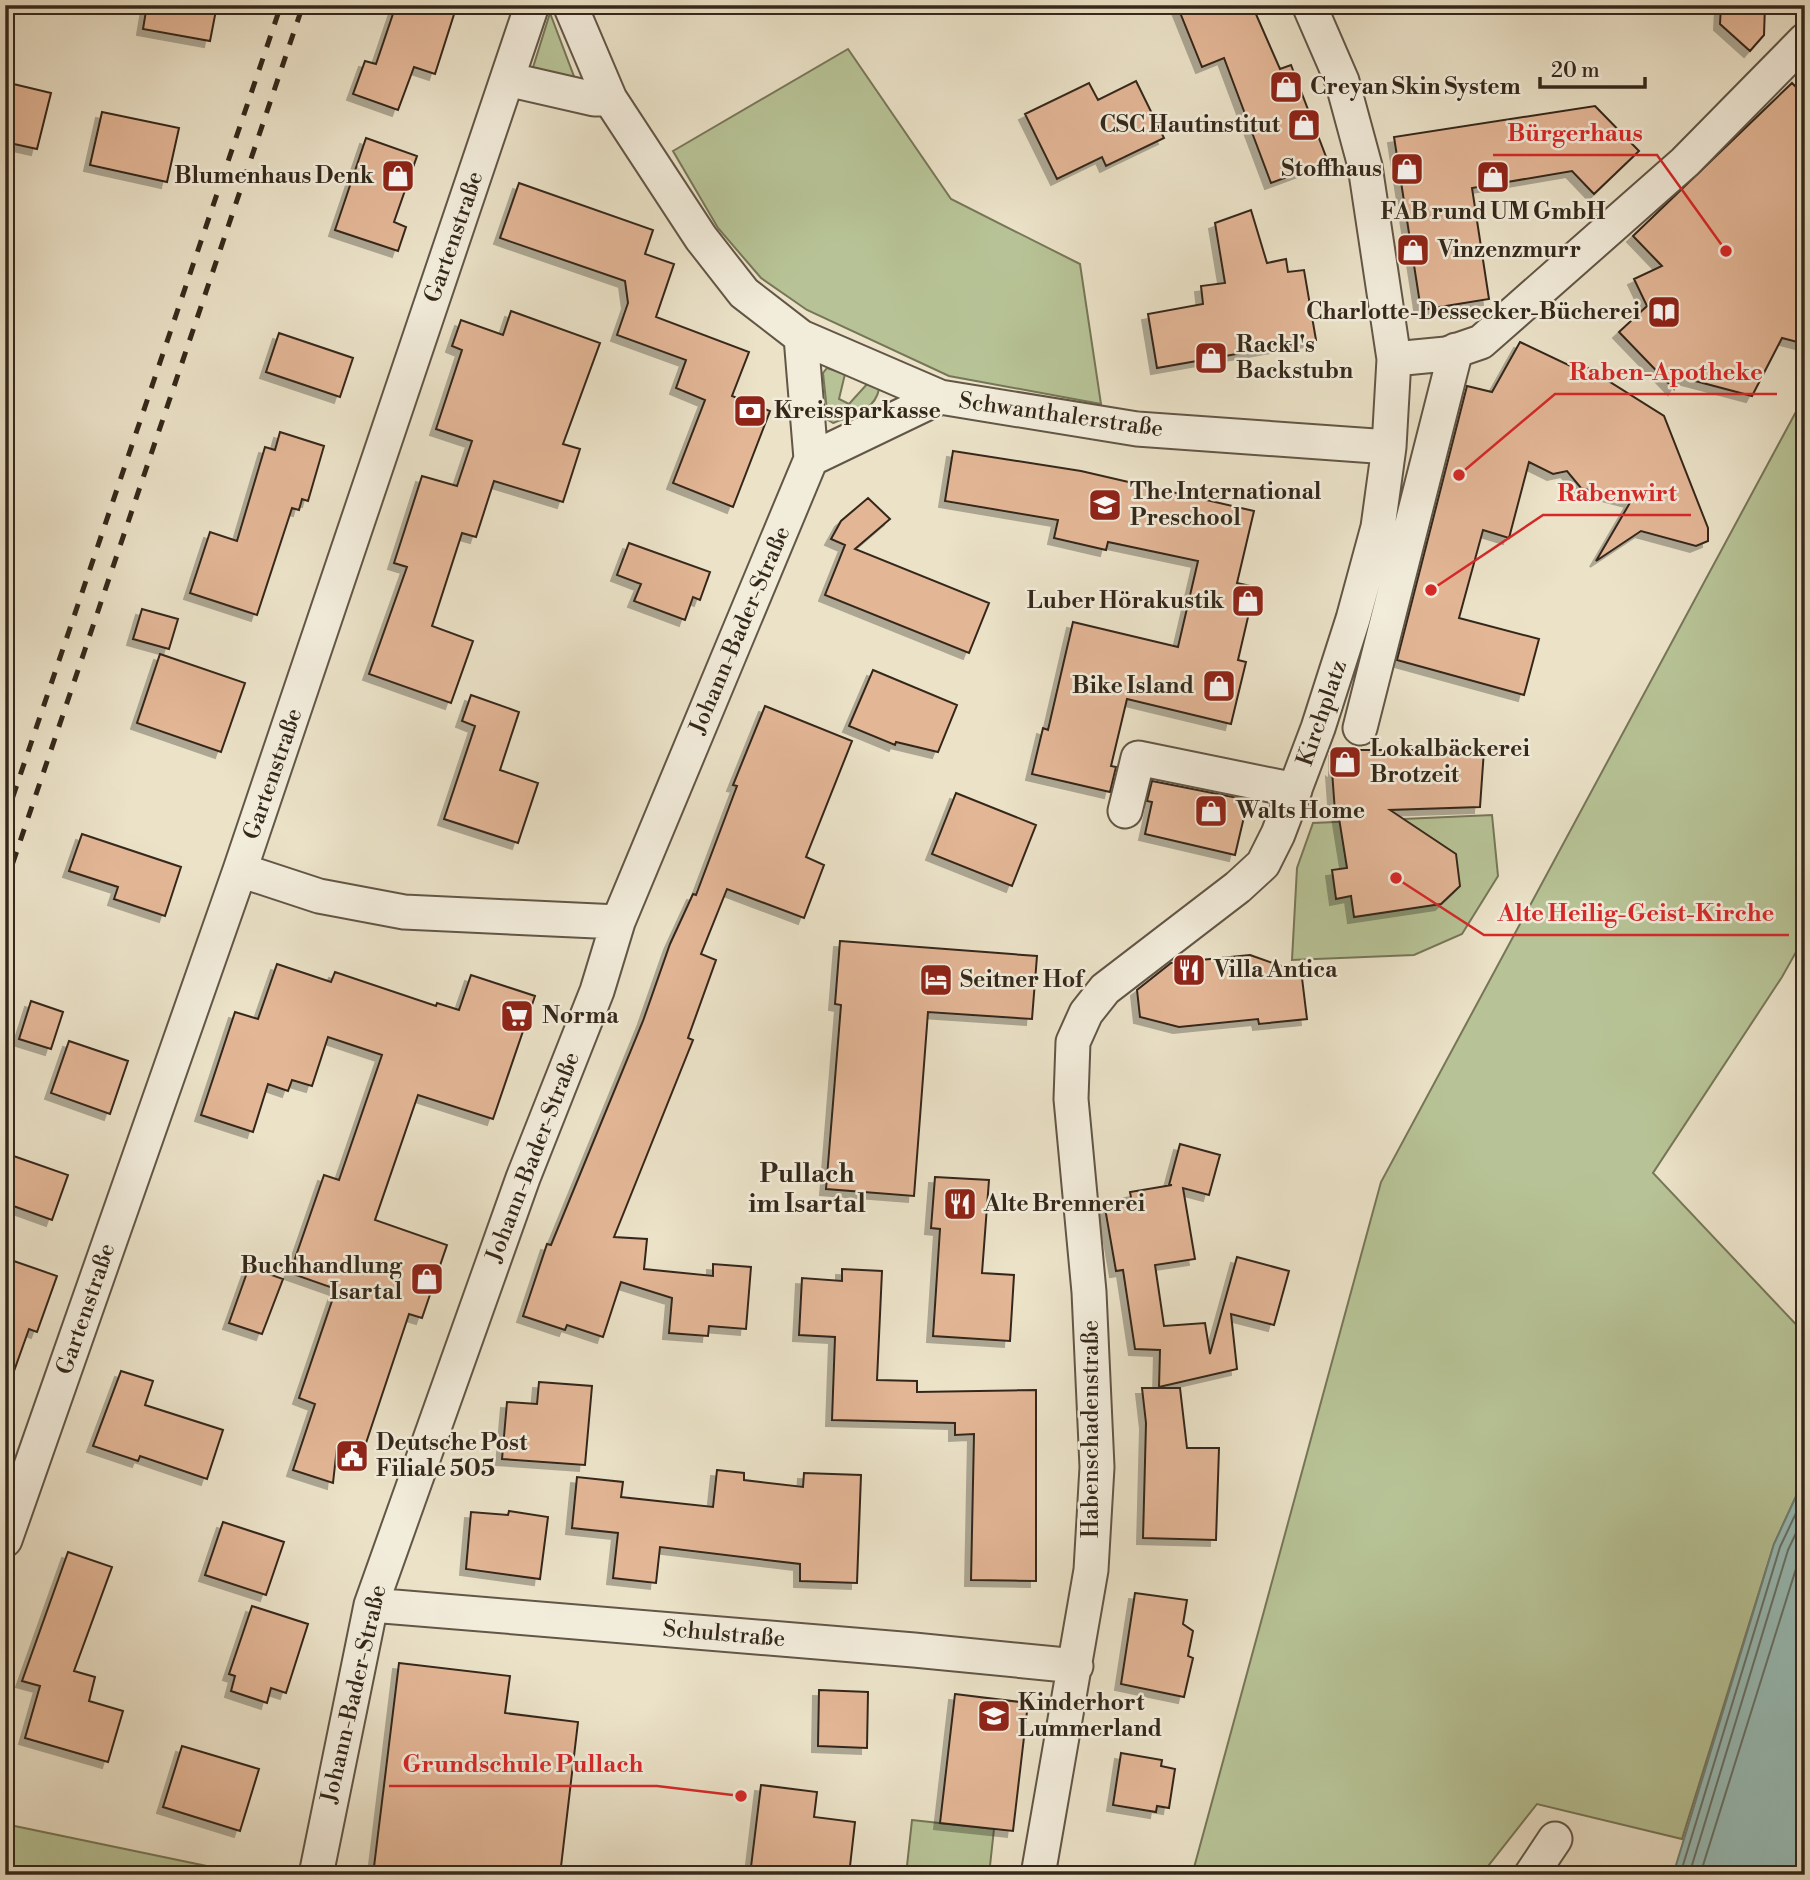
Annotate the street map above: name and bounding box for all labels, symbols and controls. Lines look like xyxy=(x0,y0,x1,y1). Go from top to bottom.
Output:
scale bar xyxy=(1540,46,1646,90)
text: 20 m xyxy=(1551,58,1600,84)
shop icon: Creyan Skin System xyxy=(1267,68,1305,106)
place label: Creyan Skin System xyxy=(1310,73,1521,101)
shop icon: CSC Hautinstitut xyxy=(1285,106,1323,144)
callout: Bürgerhaus xyxy=(1493,110,1657,155)
place label: CSC Hautinstitut xyxy=(1099,111,1281,139)
text: Bürgerhaus xyxy=(1507,119,1643,149)
shop icon: Stoffhaus xyxy=(1388,150,1426,188)
place label: Stoffhaus xyxy=(1281,155,1382,183)
shop icon: Blumenhaus Denk xyxy=(379,157,417,195)
shop icon: FAB rund UM GmbH xyxy=(1474,158,1512,196)
place label: Blumenhaus Denk xyxy=(174,162,375,190)
street label: Gartenstraße xyxy=(418,168,490,306)
place label: FAB rund UM GmbH xyxy=(1380,198,1606,226)
shop icon: Vinzenzmurr xyxy=(1394,231,1432,269)
place label: Vinzenzmurr xyxy=(1437,236,1581,264)
library icon: Charlotte-Dessecker-Bücherei xyxy=(1645,293,1683,331)
place label: Charlotte-Dessecker-Bücherei xyxy=(1306,298,1640,326)
place label: Rackl's Backstubn xyxy=(1236,331,1353,385)
shop icon: Rackl's Backstubn xyxy=(1192,339,1230,377)
callout: Raben-Apotheke xyxy=(1555,349,1777,394)
text: Raben-Apotheke xyxy=(1569,358,1763,388)
street label: Schwanthalerstraße xyxy=(957,387,1165,443)
bank icon: Kreissparkasse xyxy=(731,392,769,430)
place label: Kreissparkasse xyxy=(774,397,941,425)
callout: Rabenwirt xyxy=(1543,470,1691,515)
place label: The International Preschool xyxy=(1130,478,1322,532)
text: Rabenwirt xyxy=(1557,479,1677,509)
school or university icon: The International Preschool xyxy=(1086,486,1124,524)
street label: Johann-Bader-Straße xyxy=(683,522,796,739)
shop icon: Luber Hörakustik xyxy=(1229,582,1267,620)
place label: Luber Hörakustik xyxy=(1027,587,1225,615)
street label: Kirchplatz xyxy=(1291,656,1353,770)
shop icon: Bike Island xyxy=(1200,667,1238,705)
place label: Bike Island xyxy=(1072,672,1194,700)
street label: Gartenstraße xyxy=(237,705,309,843)
place label: Lokalbäckerei Brotzeit xyxy=(1370,735,1530,789)
shop icon: Lokalbäckerei Brotzeit xyxy=(1326,743,1364,781)
shop icon: Walts Home xyxy=(1192,792,1230,830)
place label: Walts Home xyxy=(1235,797,1365,825)
callout: Alte Heilig-Geist-Kirche xyxy=(1484,890,1789,935)
text: Alte Heilig-Geist-Kirche xyxy=(1497,899,1775,929)
restaurant icon: Villa Antica xyxy=(1170,951,1208,989)
place label: Villa Antica xyxy=(1213,956,1338,984)
hotel icon: Seitner Hof xyxy=(917,961,955,999)
place label: Seitner Hof xyxy=(960,966,1086,994)
supermarket icon: Norma xyxy=(498,997,536,1035)
place label: Norma xyxy=(542,1002,619,1030)
street label: Johann-Bader-Straße xyxy=(480,1048,586,1267)
district label: Pullach im Isartal xyxy=(748,1158,866,1220)
restaurant icon: Alte Brennerei xyxy=(941,1185,979,1223)
place label: Alte Brennerei xyxy=(983,1190,1145,1218)
street label: Gartenstraße xyxy=(50,1240,122,1378)
place label: Buchhandlung Isartal xyxy=(241,1252,403,1306)
shop icon: Buchhandlung Isartal xyxy=(408,1260,446,1298)
street label: Habenschadenstraße xyxy=(1077,1320,1105,1538)
place label: Deutsche Post Filiale 505 xyxy=(376,1429,528,1483)
public building icon: Deutsche Post Filiale 505 xyxy=(333,1437,371,1475)
street label: Johann-Bader-Straße xyxy=(315,1582,393,1807)
street label: Schulstraße xyxy=(662,1615,786,1653)
place label: Kinderhort Lummerland xyxy=(1018,1689,1163,1743)
school or university icon: Kinderhort Lummerland xyxy=(975,1697,1013,1735)
callout: Grundschule Pullach xyxy=(389,1741,657,1786)
text: Grundschule Pullach xyxy=(403,1750,644,1780)

